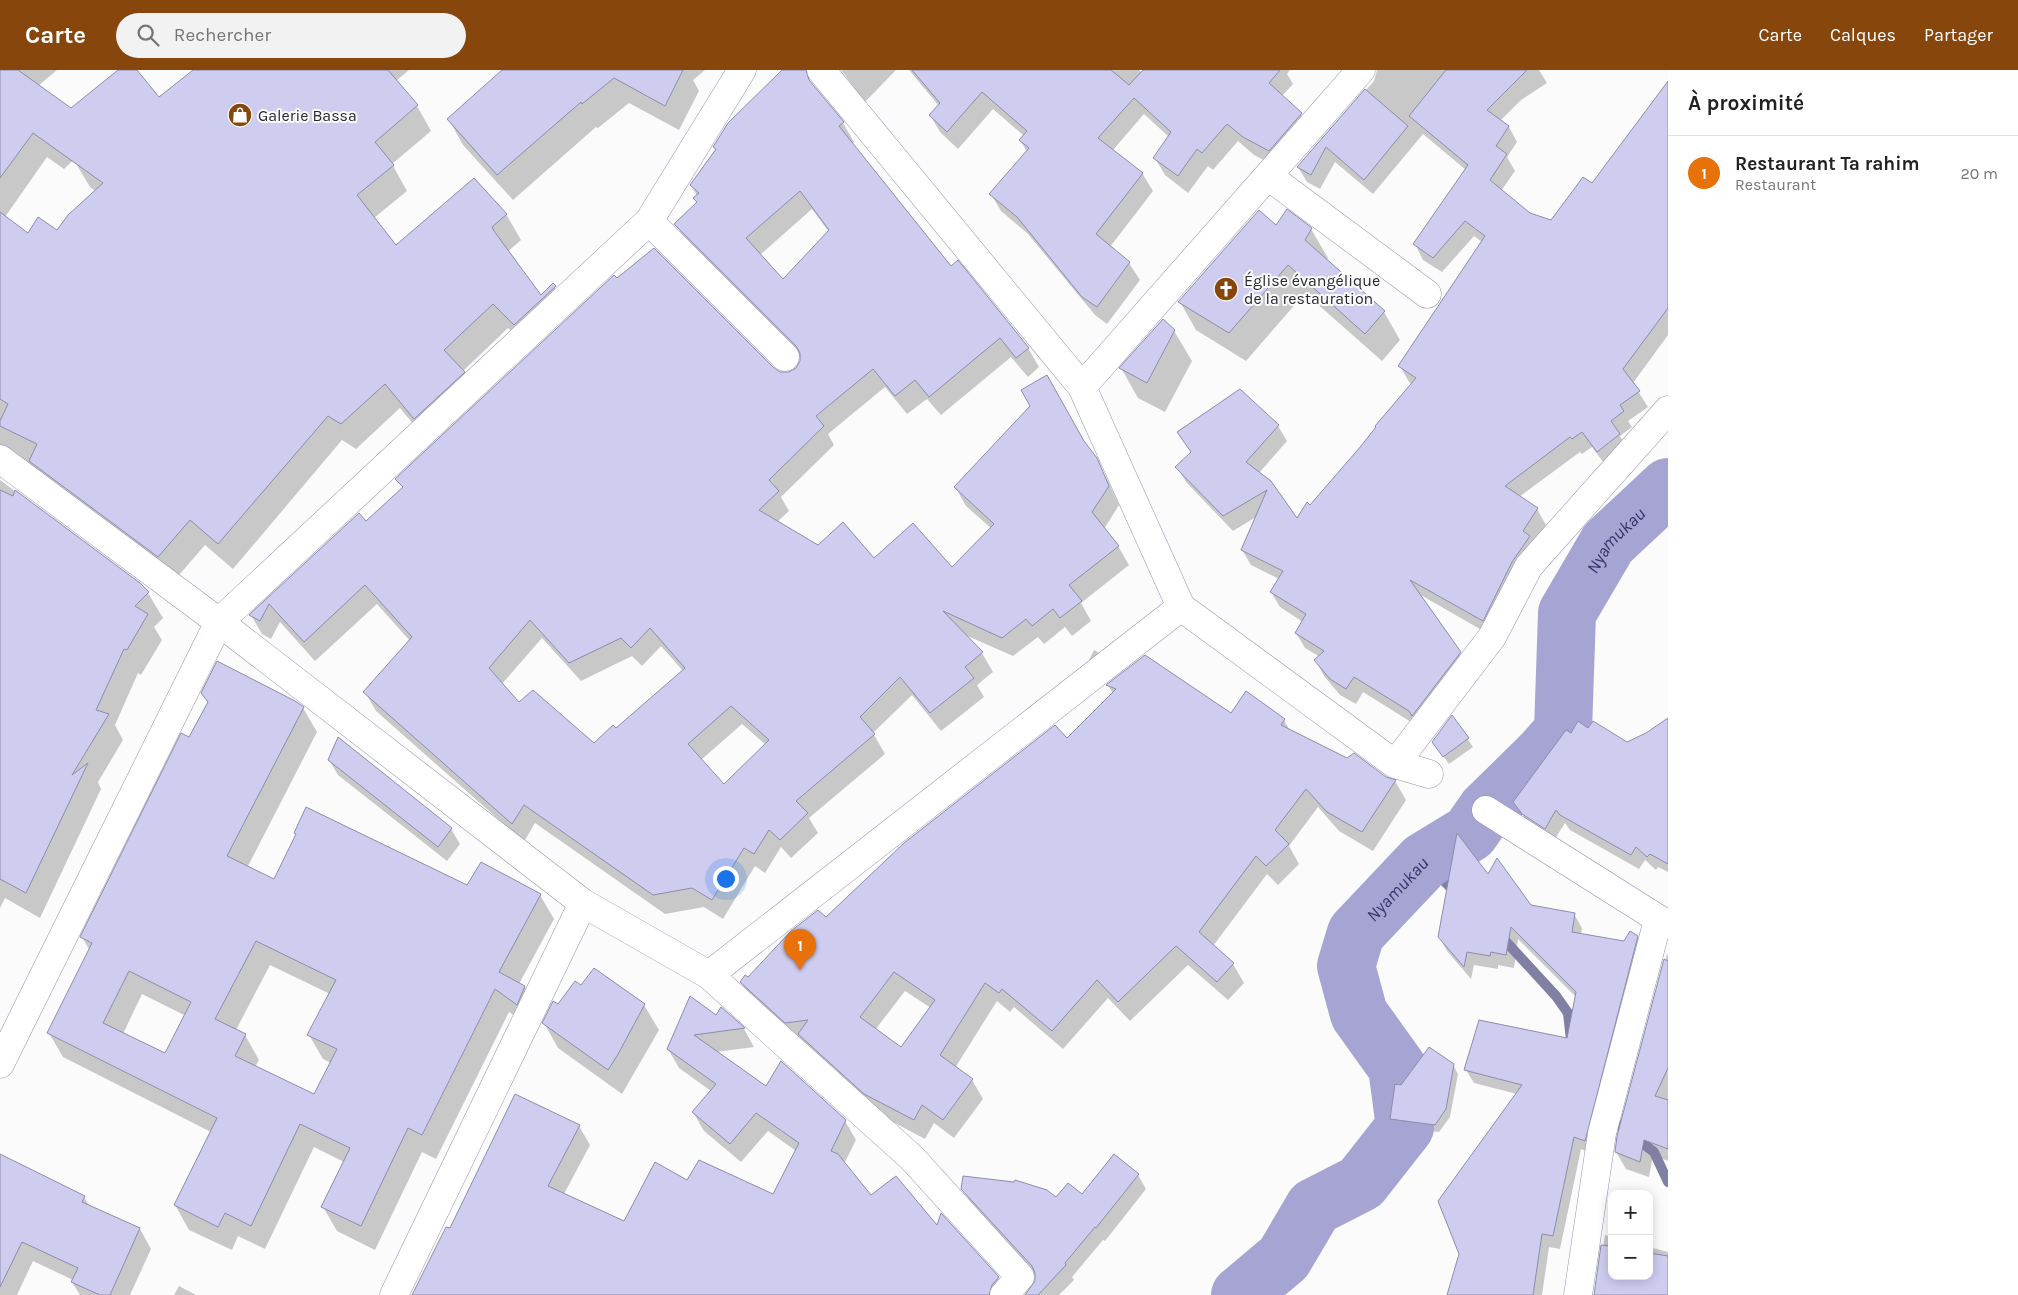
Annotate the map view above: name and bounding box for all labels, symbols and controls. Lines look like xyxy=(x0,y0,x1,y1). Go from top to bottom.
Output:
search box xyxy=(116,13,466,58)
text: Carte xyxy=(25,21,86,49)
icon: search xyxy=(134,21,162,49)
text: Rechercher xyxy=(174,24,271,46)
text: Carte xyxy=(1758,24,1802,46)
text: Calques xyxy=(1830,24,1896,46)
text: Partager xyxy=(1924,24,1993,46)
text: À proximité xyxy=(1688,91,1804,115)
shop icon: Galerie Bassa xyxy=(227,102,253,128)
place label: Galerie Bassa xyxy=(258,106,357,125)
text: Restaurant Ta rahim xyxy=(1735,153,1919,175)
text: 1 xyxy=(1701,164,1707,183)
text: 20 m xyxy=(1960,164,1998,183)
text: Restaurant xyxy=(1735,175,1816,194)
place label: Église évangélique de la restauration xyxy=(1244,271,1380,308)
church icon: Église évangélique de la restauration xyxy=(1213,276,1239,302)
water label: Nyamukau xyxy=(1582,503,1650,578)
water label: Nyamukau xyxy=(1362,852,1433,926)
your location xyxy=(713,866,739,892)
pin: 1 xyxy=(784,929,816,970)
map controls xyxy=(1608,1190,1653,1280)
button: + xyxy=(1608,1190,1653,1235)
button: − xyxy=(1608,1235,1653,1280)

